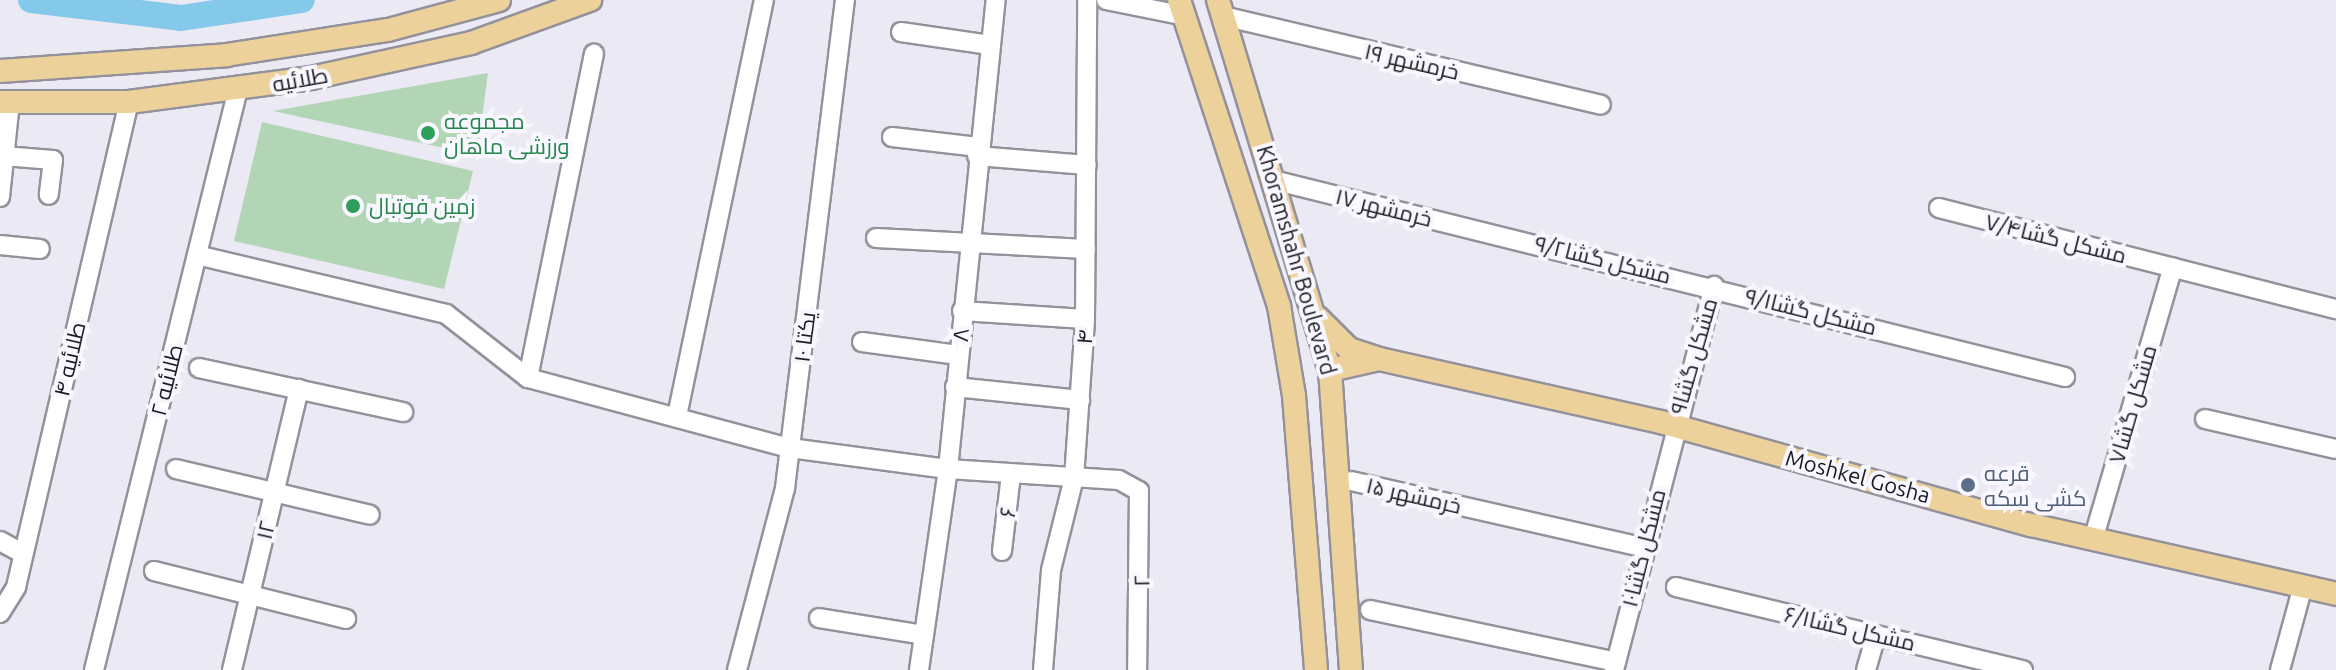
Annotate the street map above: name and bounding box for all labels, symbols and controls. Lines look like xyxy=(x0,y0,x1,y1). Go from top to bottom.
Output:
street label: ۱۹ خرمشهر xyxy=(1362,37,1462,85)
street label: طلائیه xyxy=(270,61,330,97)
place label: مجموعه ورزشی ماهان xyxy=(444,107,570,158)
marker: مجموعه ورزشی ماهان xyxy=(419,124,437,142)
street label: Khoramshahr Boulevard xyxy=(1252,142,1342,378)
street label: ۱۷ خرمشهر xyxy=(1333,182,1435,232)
place label: زمین فوتبال xyxy=(369,193,475,219)
marker: زمین فوتبال xyxy=(344,197,362,215)
street label: مشکل گشا۷/۴ xyxy=(1983,208,2129,268)
street label: مشکل گشا۹/۲ xyxy=(1532,229,1674,289)
street label: مشکل گشا۹/۱ xyxy=(1743,282,1879,340)
street label: مشکل گشا۹ xyxy=(1664,295,1722,417)
street label: ۱۰ یکتا xyxy=(788,310,820,364)
street label: طلائیه ۴ xyxy=(48,319,90,399)
street label: ۸ xyxy=(946,327,974,343)
street label: ۴ xyxy=(1070,329,1098,345)
street label: طلائیه ۲ xyxy=(144,341,188,419)
street label: مشکل گشا۷ xyxy=(2103,342,2161,466)
street label: Moshkel Gosha xyxy=(1783,444,1933,508)
place label: قرعه کشی سکه xyxy=(1984,459,2087,510)
street label: ۱۵ خرمشهر xyxy=(1364,471,1464,519)
marker: قرعه کشی سکه xyxy=(1959,476,1977,494)
street label: مشکل گشا۱۰ xyxy=(1616,486,1670,610)
street label: ۶ xyxy=(993,505,1021,519)
street label: ۱۲ xyxy=(250,518,280,542)
street label: ۲ xyxy=(1128,575,1154,587)
street label: مشکل گشا۶/۱ xyxy=(1782,600,1918,656)

